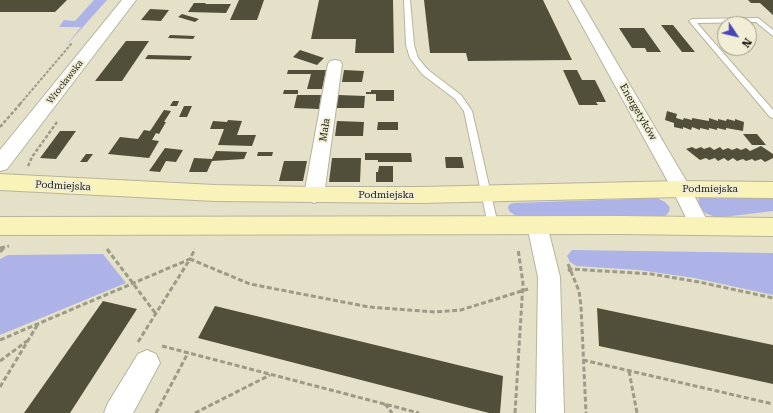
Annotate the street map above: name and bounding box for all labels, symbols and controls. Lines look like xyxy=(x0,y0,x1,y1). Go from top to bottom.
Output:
north arrow xyxy=(717,16,757,56)
text: N xyxy=(739,35,754,50)
street label: Wrocławska xyxy=(45,58,85,106)
street label: Energetyków xyxy=(617,82,659,142)
street label: Mała xyxy=(317,117,333,143)
street label: Podmiejska xyxy=(35,179,91,193)
street label: Podmiejska xyxy=(682,183,738,195)
street label: Podmiejska xyxy=(358,189,414,201)

